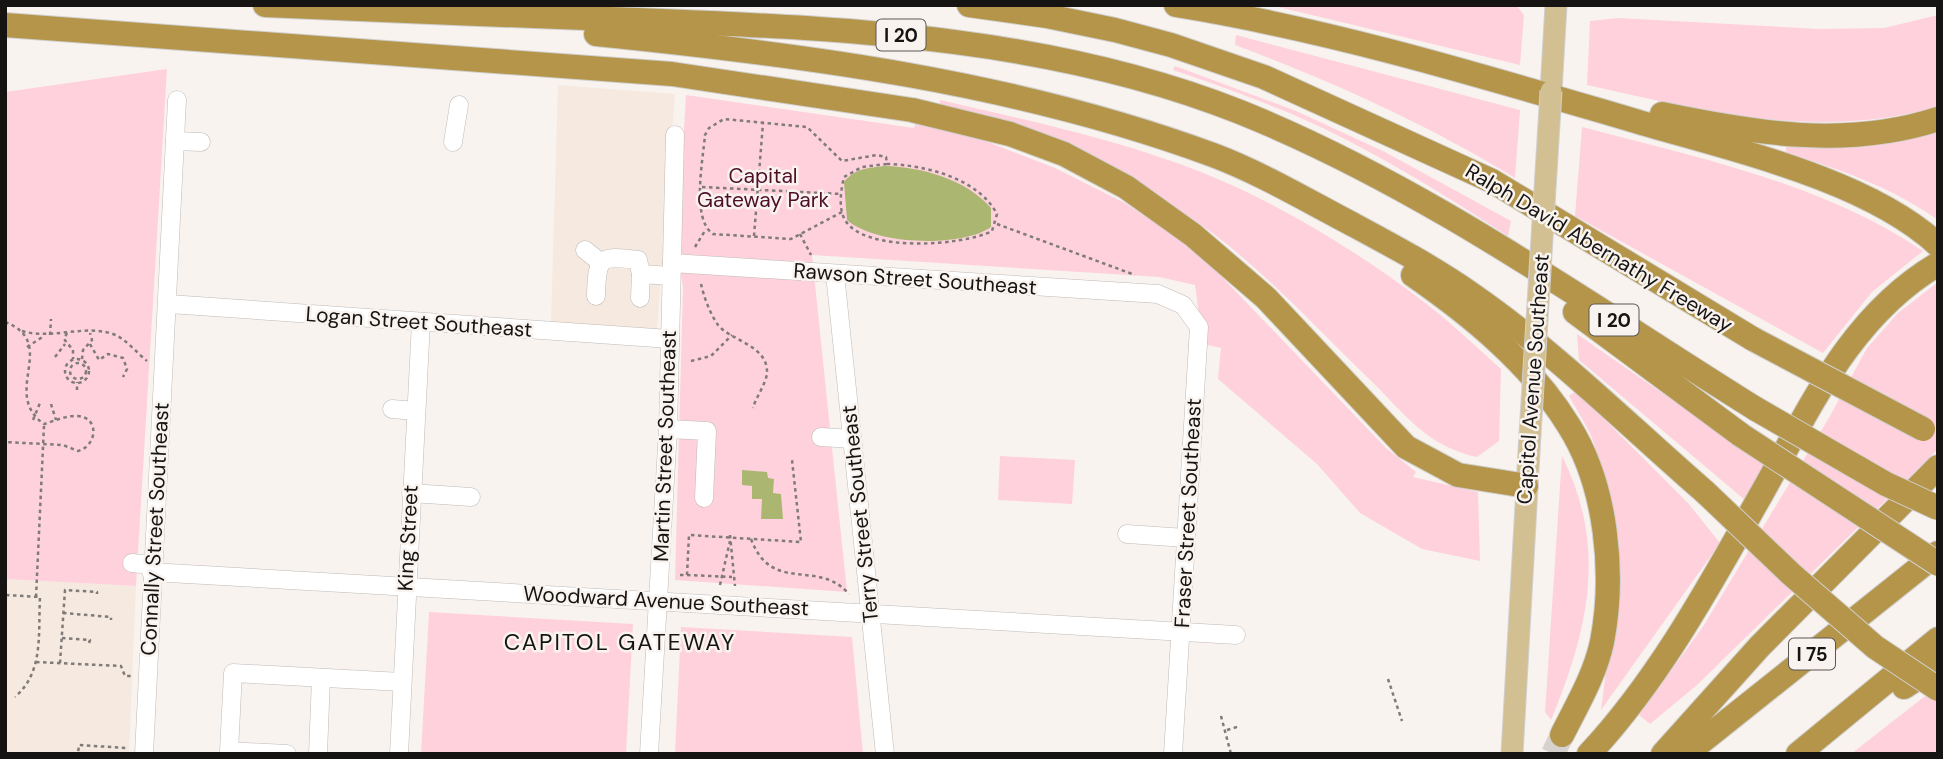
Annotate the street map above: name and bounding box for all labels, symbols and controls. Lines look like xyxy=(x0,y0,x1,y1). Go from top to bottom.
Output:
road number: I 20 xyxy=(876,20,926,50)
street label: Ralph David Abernathy Freeway xyxy=(1460,157,1738,339)
park label: Capital Gateway Park xyxy=(697,162,829,214)
street label: Capitol Avenue Southeast xyxy=(1510,253,1556,505)
street label: Rawson Street Southeast xyxy=(792,257,1038,301)
street label: Logan Street Southeast xyxy=(305,300,533,344)
road number: I 20 xyxy=(1590,304,1638,336)
street label: Martin Street Southeast xyxy=(647,330,683,562)
street label: Fraser Street Southeast xyxy=(1168,397,1208,629)
street label: Connally Street Southeast xyxy=(134,402,176,656)
street label: Terry Street Southeast xyxy=(835,404,885,624)
street label: King Street xyxy=(391,484,425,592)
street label: Woodward Avenue Southeast xyxy=(522,580,810,622)
district label: CAPITOL GATEWAY xyxy=(504,627,736,657)
road number: I 75 xyxy=(1789,638,1835,670)

